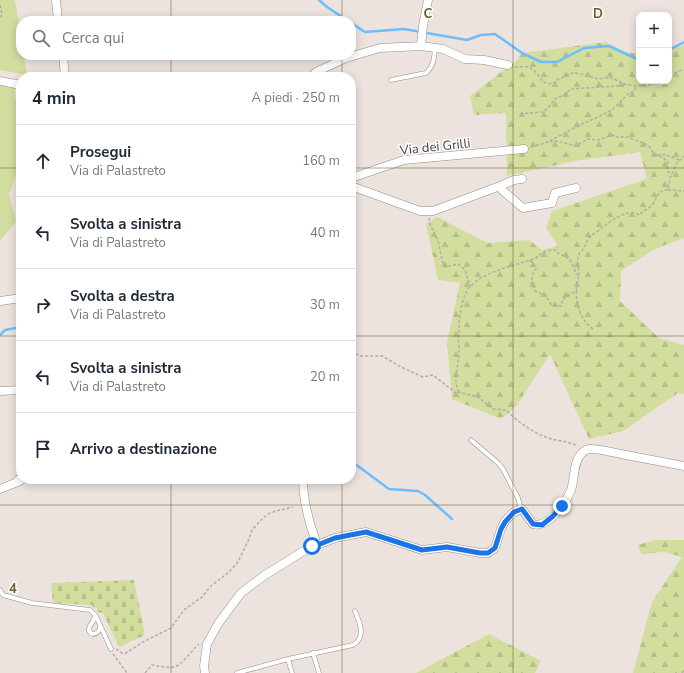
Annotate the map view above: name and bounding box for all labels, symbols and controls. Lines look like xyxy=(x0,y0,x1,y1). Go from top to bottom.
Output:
text: C xyxy=(424,5,433,23)
text: D xyxy=(593,5,603,23)
map controls xyxy=(636,12,672,84)
button: + xyxy=(636,12,672,48)
search box xyxy=(16,16,356,60)
icon: search xyxy=(30,27,52,49)
text: Cerca qui xyxy=(62,28,124,48)
button: − xyxy=(636,48,672,84)
text: 4 min xyxy=(32,87,76,110)
text: A piedi · 250 m xyxy=(252,89,340,107)
street label: Via dei Grilli xyxy=(398,134,471,160)
text: Prosegui xyxy=(70,142,131,162)
icon: ahead xyxy=(32,150,54,172)
text: 160 m xyxy=(302,152,340,170)
text: Via di Palastreto xyxy=(70,162,166,180)
text: Svolta a sinistra xyxy=(70,214,181,234)
icon: left xyxy=(32,222,54,244)
text: 40 m xyxy=(310,224,340,242)
text: Via di Palastreto xyxy=(70,234,166,252)
text: Svolta a destra xyxy=(70,286,175,306)
icon: right xyxy=(32,294,54,316)
text: 30 m xyxy=(310,296,340,314)
text: Via di Palastreto xyxy=(70,306,166,324)
text: Svolta a sinistra xyxy=(70,358,181,378)
icon: left xyxy=(32,366,54,388)
text: 20 m xyxy=(310,368,340,386)
text: Via di Palastreto xyxy=(70,378,166,396)
icon: arrive xyxy=(32,438,54,460)
text: Arrivo a destinazione xyxy=(70,439,217,459)
route end xyxy=(553,497,571,515)
route start xyxy=(303,537,321,555)
text: 4 xyxy=(9,580,17,598)

